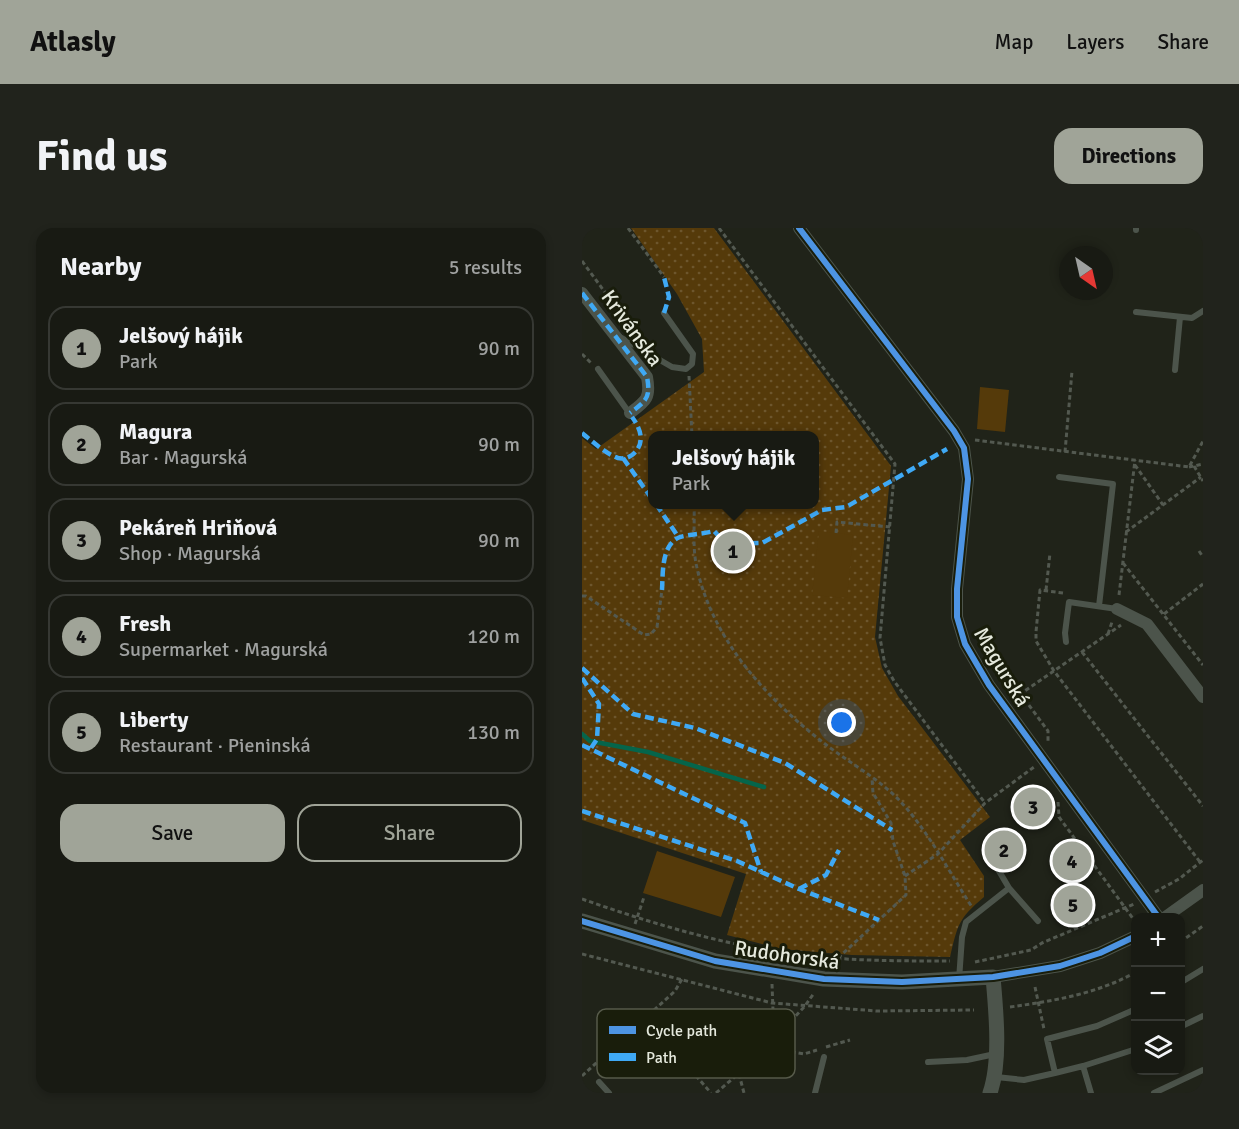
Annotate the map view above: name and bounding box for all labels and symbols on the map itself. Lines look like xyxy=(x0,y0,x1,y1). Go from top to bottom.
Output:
north arrow xyxy=(1059,246,1113,300)
street label: Krivánska xyxy=(596,285,668,371)
pin: 1 xyxy=(714,528,752,574)
street label: Magurská xyxy=(968,623,1036,711)
your location xyxy=(827,708,856,737)
pin: 3 xyxy=(1014,784,1052,830)
pin: 2 xyxy=(984,828,1024,872)
pin: 4 xyxy=(1052,838,1092,884)
pin: 5 xyxy=(1054,882,1092,928)
street label: Rudohorská xyxy=(733,935,841,975)
legend xyxy=(597,1009,795,1078)
text: Cycle path xyxy=(646,1021,717,1041)
text: Path xyxy=(646,1048,677,1068)

